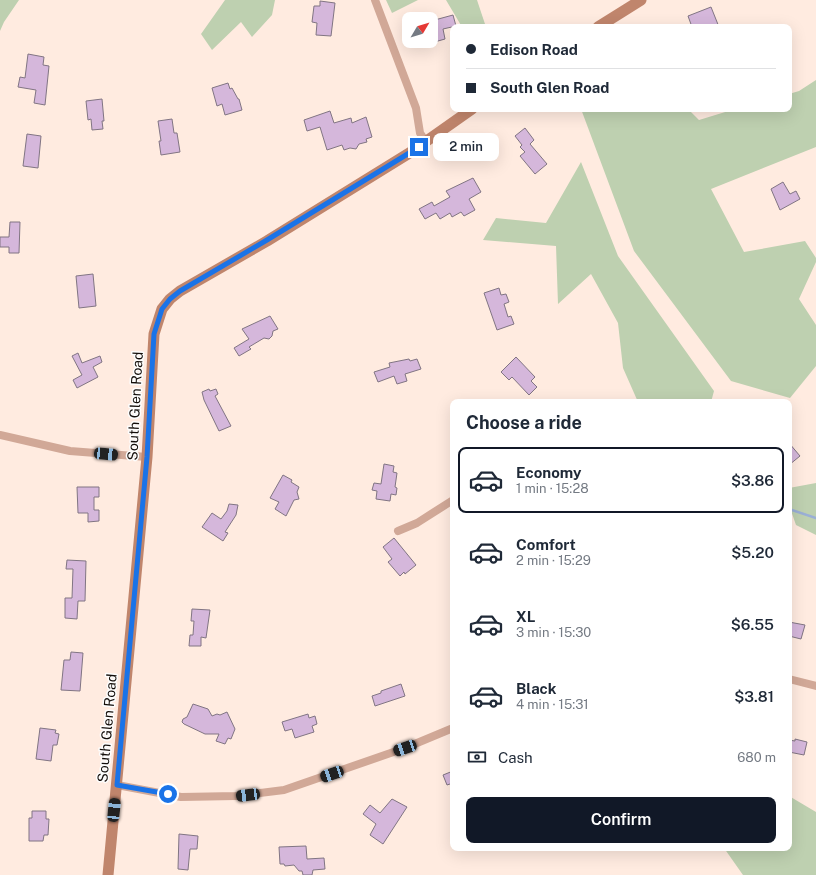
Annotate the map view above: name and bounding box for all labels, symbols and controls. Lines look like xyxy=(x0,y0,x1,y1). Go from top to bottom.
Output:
north arrow xyxy=(402,12,438,48)
map controls xyxy=(402,12,438,48)
text: Edison Road xyxy=(490,41,578,58)
text: South Glen Road xyxy=(490,79,610,96)
callout: 2 min xyxy=(433,133,499,161)
route end xyxy=(410,138,428,156)
text: 2 min xyxy=(449,139,483,154)
street label: South Glen Road xyxy=(124,351,146,461)
text: Choose a ride xyxy=(466,412,582,433)
car xyxy=(94,447,118,461)
icon: car xyxy=(468,462,504,498)
text: Economy xyxy=(516,464,581,481)
text: $3.86 xyxy=(731,472,774,489)
text: 1 min · 15:28 xyxy=(516,481,589,496)
icon: car xyxy=(468,534,504,570)
text: Comfort xyxy=(516,536,576,553)
text: $5.20 xyxy=(731,544,774,561)
text: 2 min · 15:29 xyxy=(516,553,591,568)
icon: car xyxy=(468,606,504,642)
text: XL xyxy=(516,608,535,625)
text: $6.55 xyxy=(731,616,774,633)
text: 3 min · 15:30 xyxy=(516,625,591,640)
street label: South Glen Road xyxy=(94,673,120,783)
icon: car xyxy=(468,678,504,714)
text: Black xyxy=(516,680,556,697)
text: $3.81 xyxy=(734,688,774,705)
text: 4 min · 15:31 xyxy=(516,697,589,712)
car xyxy=(392,738,418,758)
icon: cash xyxy=(466,746,488,768)
text: Cash xyxy=(498,749,533,766)
text: 680 m xyxy=(737,750,776,765)
car xyxy=(319,764,345,784)
route start xyxy=(159,785,177,803)
car xyxy=(235,788,261,802)
car xyxy=(107,797,121,823)
button: Confirm xyxy=(466,797,776,843)

